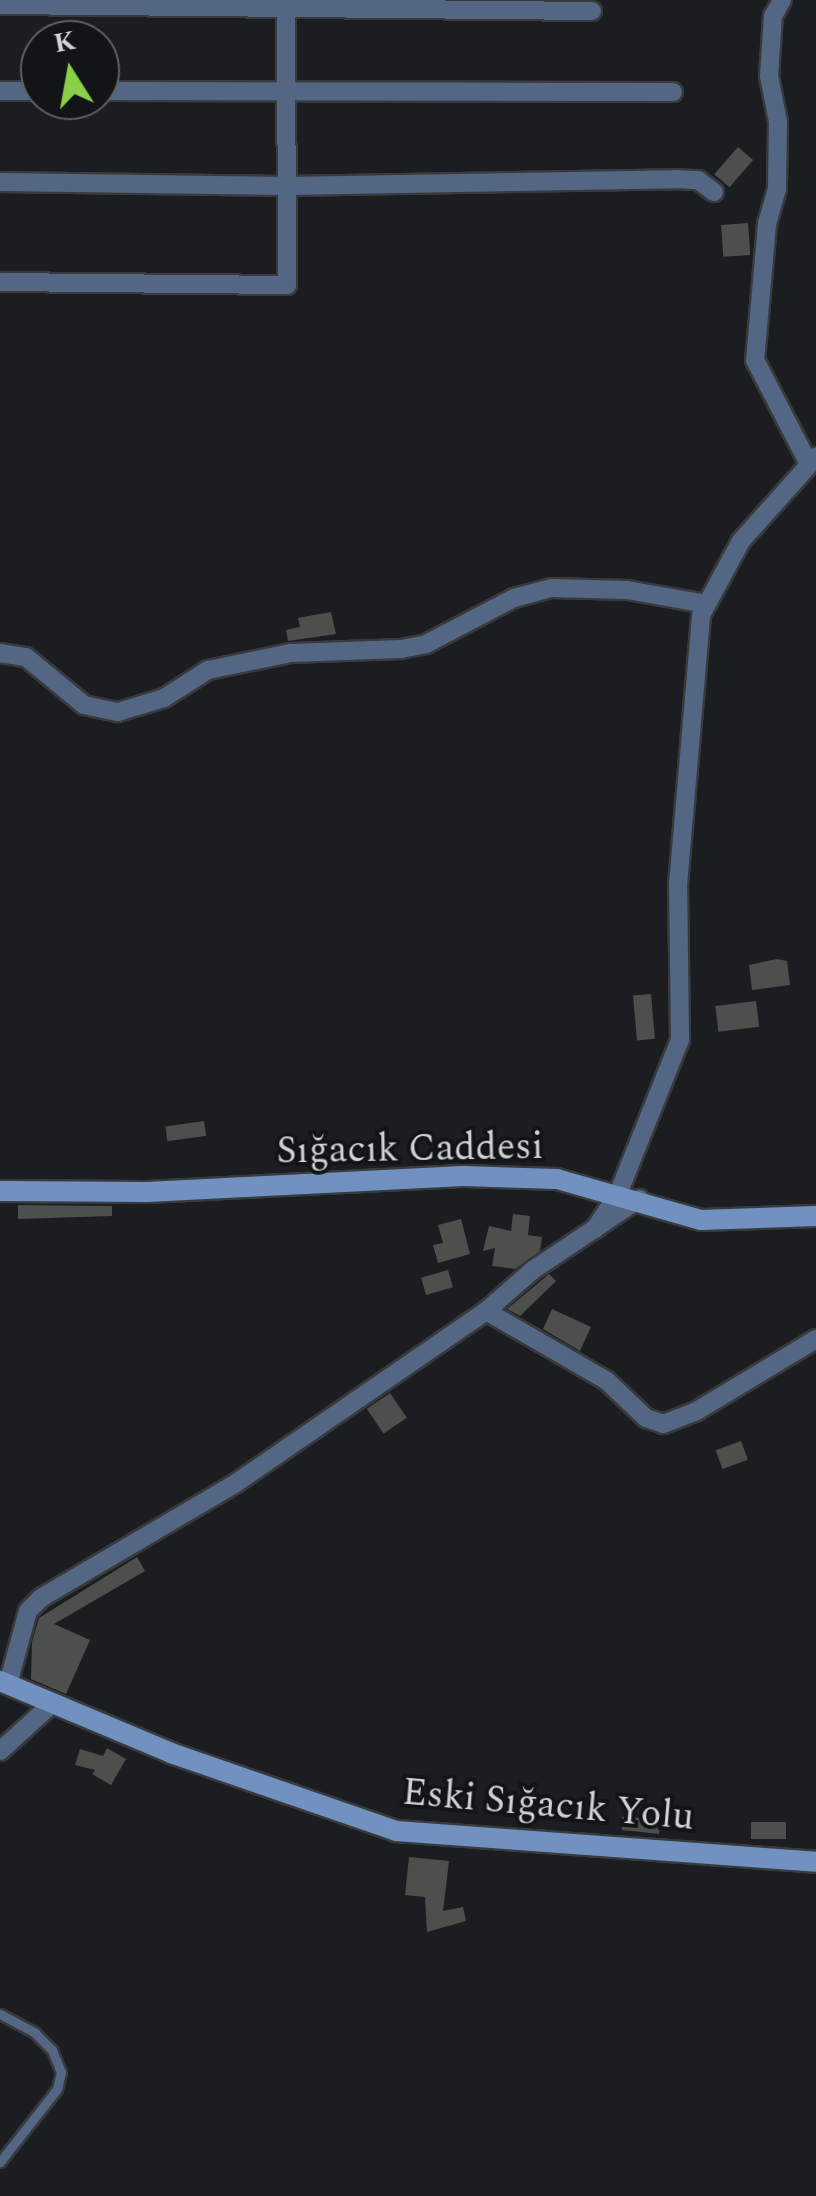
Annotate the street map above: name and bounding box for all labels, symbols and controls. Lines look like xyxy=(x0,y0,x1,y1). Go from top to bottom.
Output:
text: K xyxy=(50,19,79,65)
north arrow xyxy=(20,20,120,120)
street label: Sığacık Caddesi xyxy=(276,1125,544,1175)
street label: Eski Sığacık Yolu xyxy=(400,1771,696,1841)

